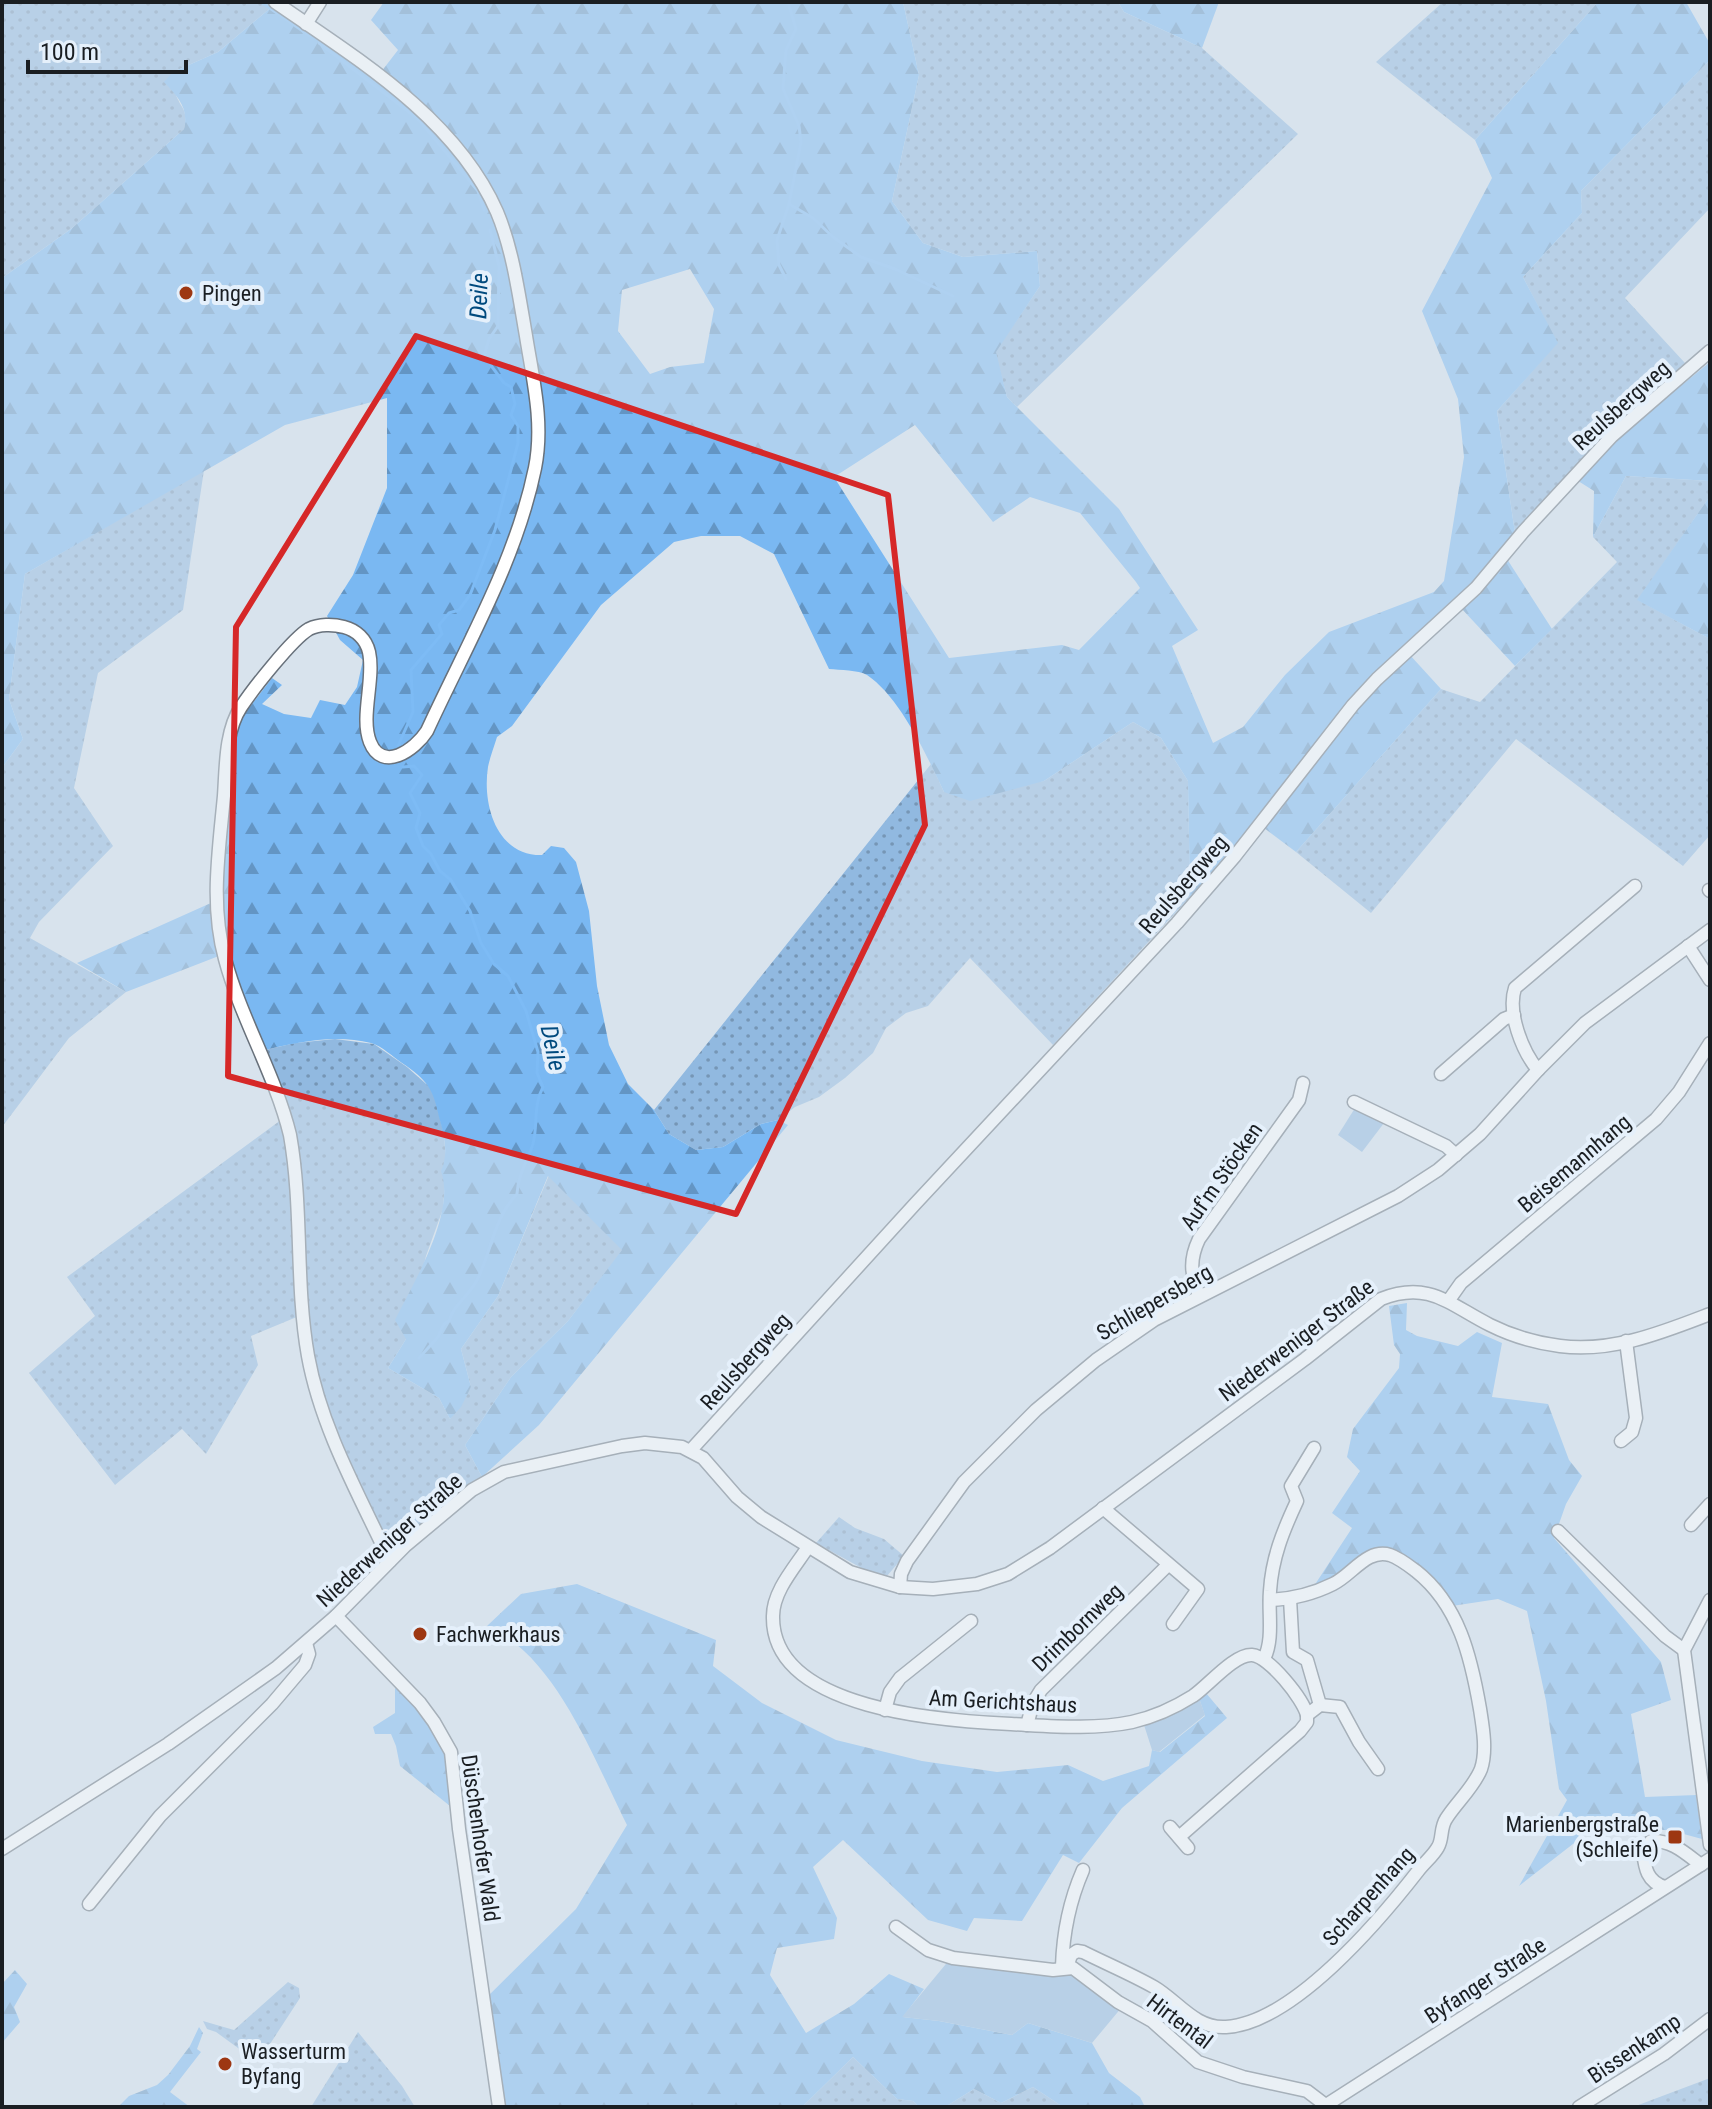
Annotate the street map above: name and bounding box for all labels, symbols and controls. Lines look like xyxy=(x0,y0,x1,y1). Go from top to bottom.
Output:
scale bar xyxy=(28,24,186,74)
text: 100 m xyxy=(40,38,99,66)
water label: Deile xyxy=(464,273,494,319)
place label: Pingen xyxy=(202,281,262,306)
marker: Pingen xyxy=(177,284,195,302)
street label: Reulsbergweg xyxy=(1568,355,1675,455)
street label: Reulsbergweg xyxy=(1134,830,1233,938)
water label: Deile xyxy=(535,1023,571,1073)
street label: Beisemannhang xyxy=(1513,1109,1636,1218)
street label: Auf'm Stöcken xyxy=(1175,1118,1268,1235)
street label: Schliepersberg xyxy=(1092,1259,1216,1346)
street label: Niederweniger Straße xyxy=(1214,1274,1378,1407)
street label: Reulsbergweg xyxy=(695,1308,795,1415)
street label: Niederweniger Straße xyxy=(312,1469,467,1612)
street label: Drimbornweg xyxy=(1027,1578,1128,1677)
place label: Fachwerkhaus xyxy=(436,1622,561,1647)
marker: Fachwerkhaus xyxy=(411,1625,429,1643)
street label: Am Gerichtshaus xyxy=(928,1685,1078,1718)
street label: Düschenhofer Wald xyxy=(456,1753,505,1923)
place label: Marienbergstraße (Schleife) xyxy=(1505,1812,1659,1863)
marker: Marienbergstraße (Schleife) xyxy=(1666,1828,1684,1846)
street label: Scharpenhang xyxy=(1318,1842,1419,1951)
street label: Byfanger Straße xyxy=(1420,1932,1550,2029)
street label: Hirtental xyxy=(1142,1989,1217,2054)
street label: Bissenkamp xyxy=(1583,2008,1685,2088)
place label: Wasserturm Byfang xyxy=(241,2039,346,2089)
marker: Wasserturm Byfang xyxy=(216,2055,234,2073)

